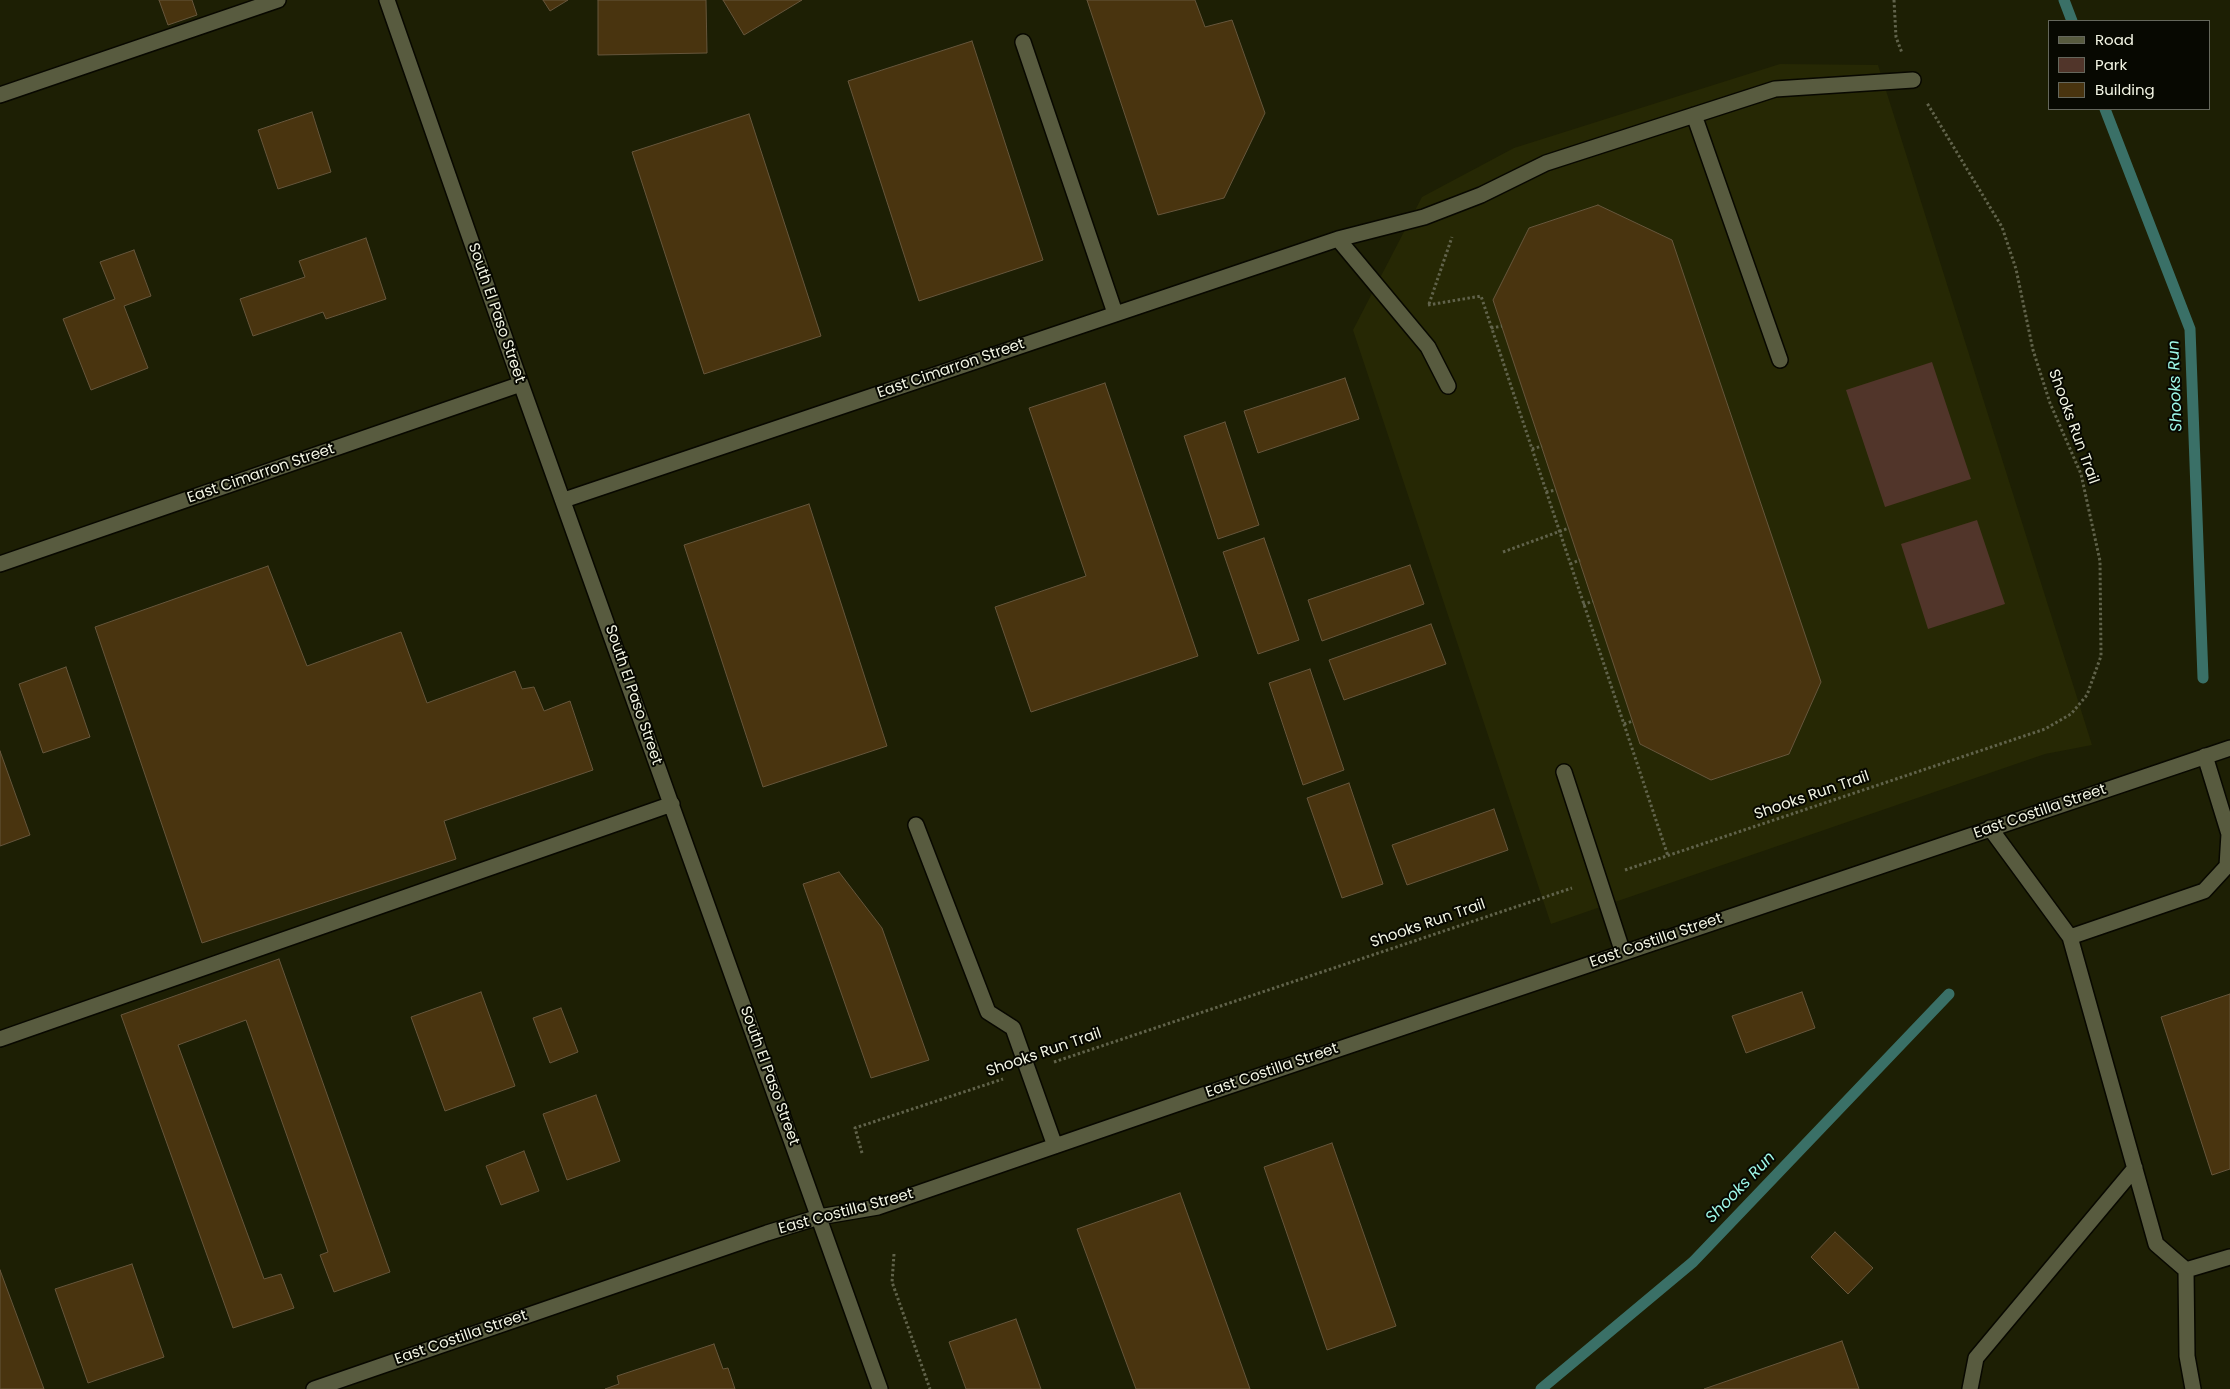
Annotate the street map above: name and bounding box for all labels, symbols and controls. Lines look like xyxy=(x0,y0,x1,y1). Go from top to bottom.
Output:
legend xyxy=(2048,20,2210,110)
text: Road xyxy=(2095,29,2134,50)
text: Park xyxy=(2095,54,2127,75)
text: Building xyxy=(2095,79,2155,100)
street label: South El Paso Street xyxy=(464,241,528,385)
street label: East Cimarron Street xyxy=(875,335,1027,403)
water label: Shooks Run xyxy=(2165,340,2187,432)
street label: Shooks Run Trail xyxy=(2044,367,2102,487)
street label: East Cimarron Street xyxy=(185,440,337,508)
street label: South El Paso Street xyxy=(601,623,665,767)
street label: Shooks Run Trail xyxy=(1752,768,1872,824)
street label: East Costilla Street xyxy=(1971,781,2109,843)
street label: Shooks Run Trail xyxy=(1368,896,1488,952)
street label: East Costilla Street xyxy=(1587,910,1725,972)
street label: South El Paso Street xyxy=(735,1004,803,1148)
street label: Shooks Run Trail xyxy=(984,1025,1104,1081)
street label: East Costilla Street xyxy=(1203,1040,1341,1102)
water label: Shooks Run xyxy=(1702,1148,1780,1228)
street label: East Costilla Street xyxy=(777,1185,915,1239)
street label: East Costilla Street xyxy=(392,1307,530,1369)

